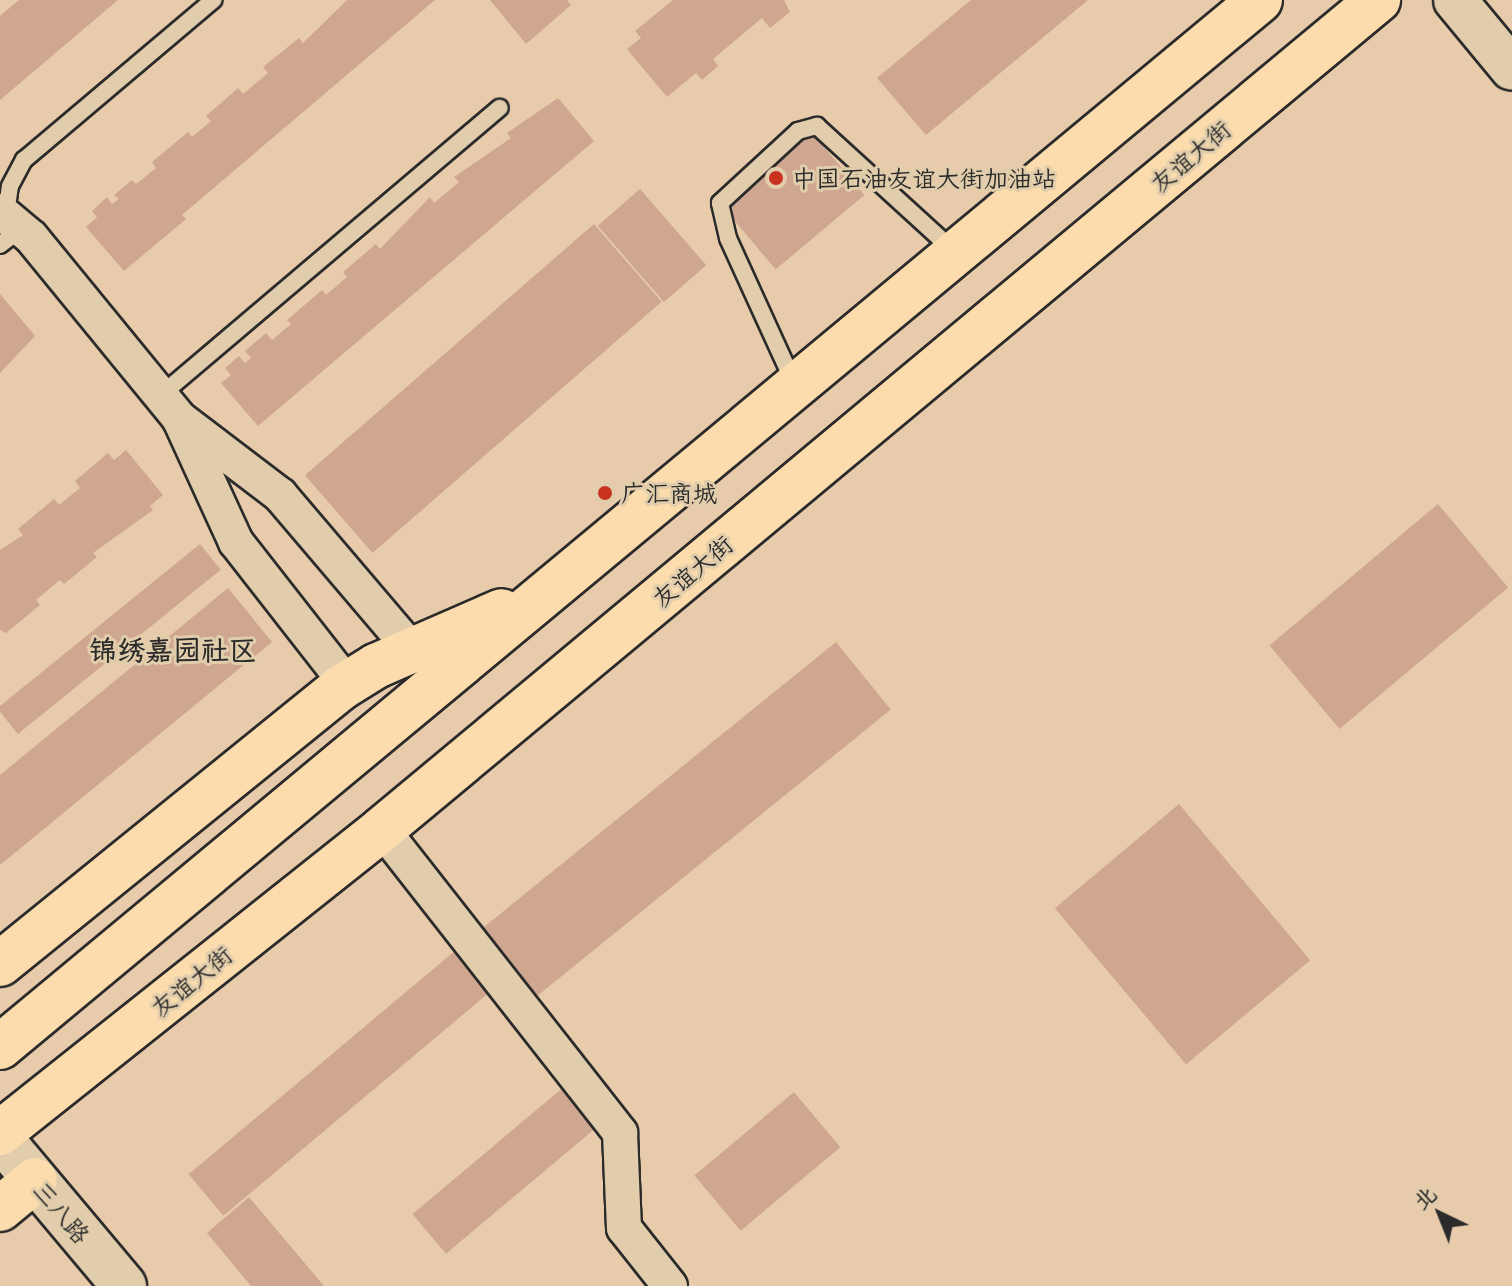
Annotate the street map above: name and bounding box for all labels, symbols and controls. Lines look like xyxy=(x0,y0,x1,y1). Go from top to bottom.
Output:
street label: 友谊大街 xyxy=(1144,114,1236,198)
place label: 中国石油友谊大街加油站 xyxy=(792,164,1056,192)
marker: 中国石油友谊大街加油站 xyxy=(767,169,785,187)
place label: 广汇商城 xyxy=(621,479,717,507)
marker: 广汇商城 xyxy=(596,484,614,502)
street label: 友谊大街 xyxy=(646,529,738,613)
district label: 锦绣嘉园社区 xyxy=(89,632,257,666)
street label: 友谊大街 xyxy=(145,940,237,1022)
north arrow xyxy=(1400,1174,1480,1254)
street label: 三八路 xyxy=(28,1175,96,1249)
text: 北 xyxy=(1404,1177,1443,1216)

